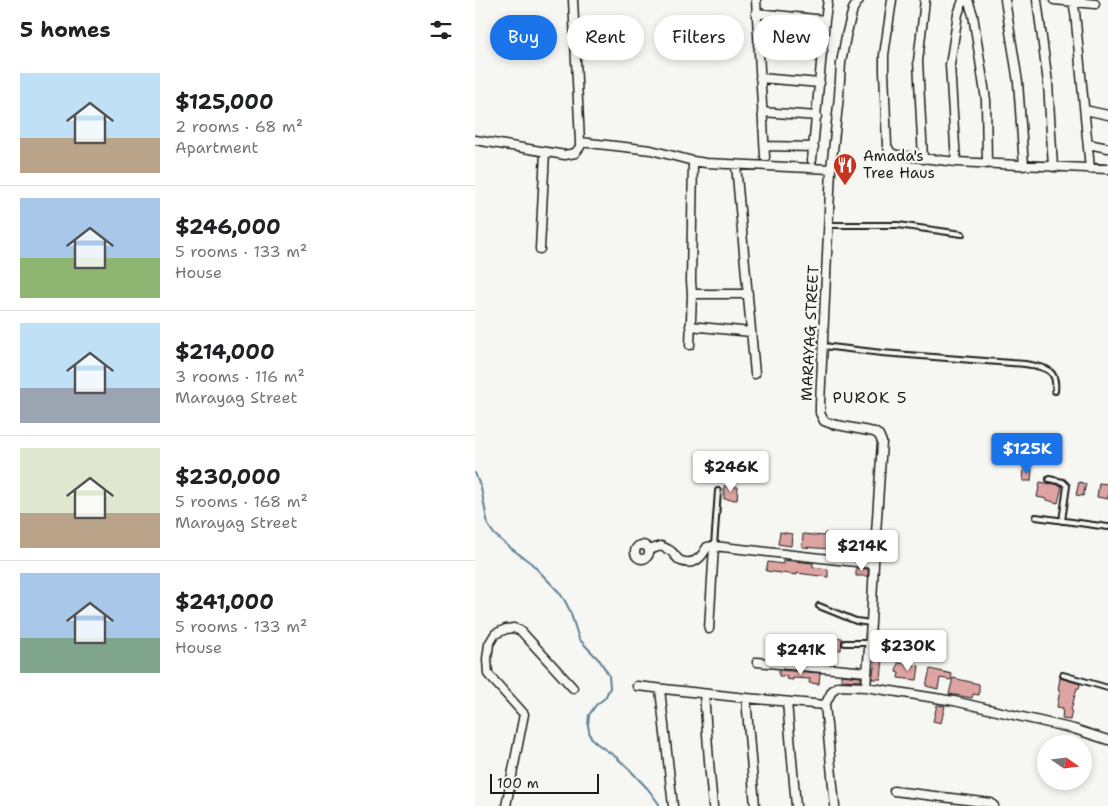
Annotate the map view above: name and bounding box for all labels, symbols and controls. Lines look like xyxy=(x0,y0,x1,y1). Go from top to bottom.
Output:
chip: Buy xyxy=(490,15,557,60)
chip: Rent xyxy=(567,15,644,60)
chip: Filters xyxy=(654,15,744,60)
chip: New xyxy=(754,15,829,60)
text: 5 homes xyxy=(20,16,111,44)
icon: filters xyxy=(427,16,455,44)
text: $125,000 xyxy=(175,88,274,116)
icon: home xyxy=(60,93,120,153)
text: 2 rooms · 68 m² xyxy=(175,116,303,137)
text: Apartment xyxy=(175,137,258,158)
place label: Amada's Tree Haus xyxy=(863,146,935,183)
restaurant icon: Amada's Tree Haus xyxy=(832,152,858,186)
text: $246,000 xyxy=(175,213,281,241)
icon: home xyxy=(60,218,120,278)
text: 5 rooms · 133 m² xyxy=(175,241,307,262)
text: House xyxy=(175,262,222,283)
street label: MARAYAG STREET xyxy=(796,265,824,401)
text: $214,000 xyxy=(175,338,275,366)
icon: home xyxy=(60,343,120,403)
text: 3 rooms · 116 m² xyxy=(175,366,305,387)
text: Marayag Street xyxy=(175,387,297,408)
district label: PUROK 5 xyxy=(832,387,908,408)
pin: $125K xyxy=(992,432,1062,475)
text: $125K xyxy=(1002,438,1052,459)
pin: $246K xyxy=(696,450,766,493)
text: $246K xyxy=(704,456,758,477)
text: $230,000 xyxy=(175,463,281,491)
icon: home xyxy=(60,468,120,528)
text: 5 rooms · 168 m² xyxy=(175,491,308,512)
text: Marayag Street xyxy=(175,512,297,533)
pin: $214K xyxy=(827,530,897,572)
text: $214K xyxy=(837,535,887,556)
text: $241,000 xyxy=(175,588,274,616)
icon: home xyxy=(60,593,120,653)
text: 5 rooms · 133 m² xyxy=(175,616,307,637)
pin: $230K xyxy=(873,630,943,672)
pin: $241K xyxy=(766,634,836,676)
text: $230K xyxy=(881,635,935,656)
text: House xyxy=(175,637,222,658)
text: $241K xyxy=(776,639,826,660)
north arrow xyxy=(1037,735,1093,790)
map controls xyxy=(1037,735,1092,790)
scale bar xyxy=(490,771,599,794)
text: 100 m xyxy=(497,774,539,792)

